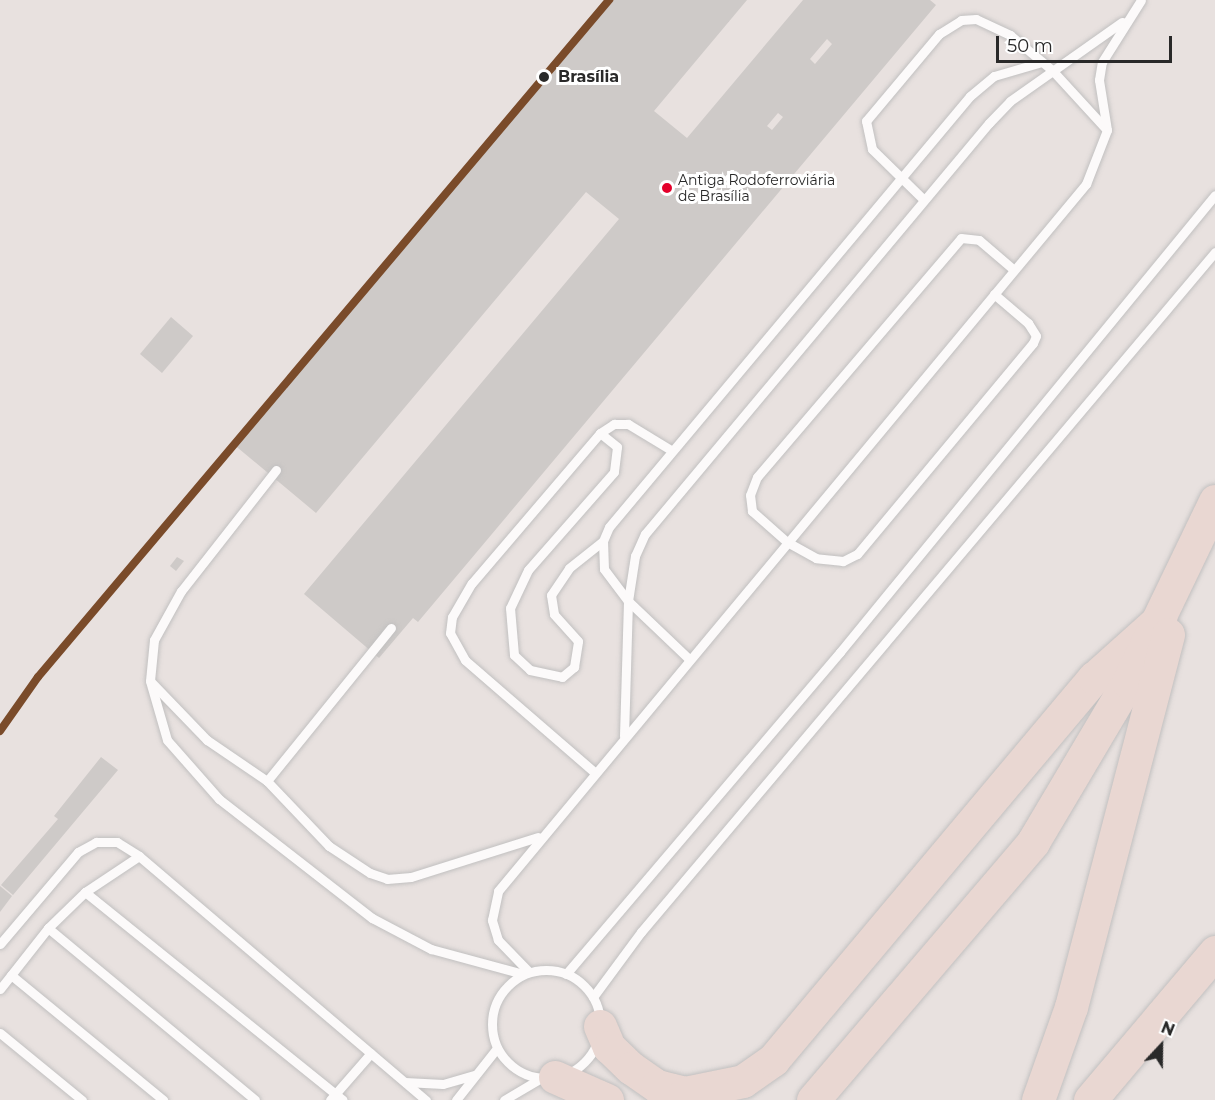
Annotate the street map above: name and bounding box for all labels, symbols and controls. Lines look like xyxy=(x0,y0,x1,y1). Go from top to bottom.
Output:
scale bar xyxy=(999,24,1174,62)
text: 50 m xyxy=(1007,35,1053,57)
place label: Brasília xyxy=(558,67,619,87)
marker: Brasília xyxy=(535,68,553,86)
place label: Antiga Rodoferroviária de Brasília xyxy=(678,172,835,204)
marker: Antiga Rodoferroviária de Brasília xyxy=(661,182,673,194)
north arrow xyxy=(1131,1016,1191,1076)
text: N xyxy=(1158,1018,1177,1040)

